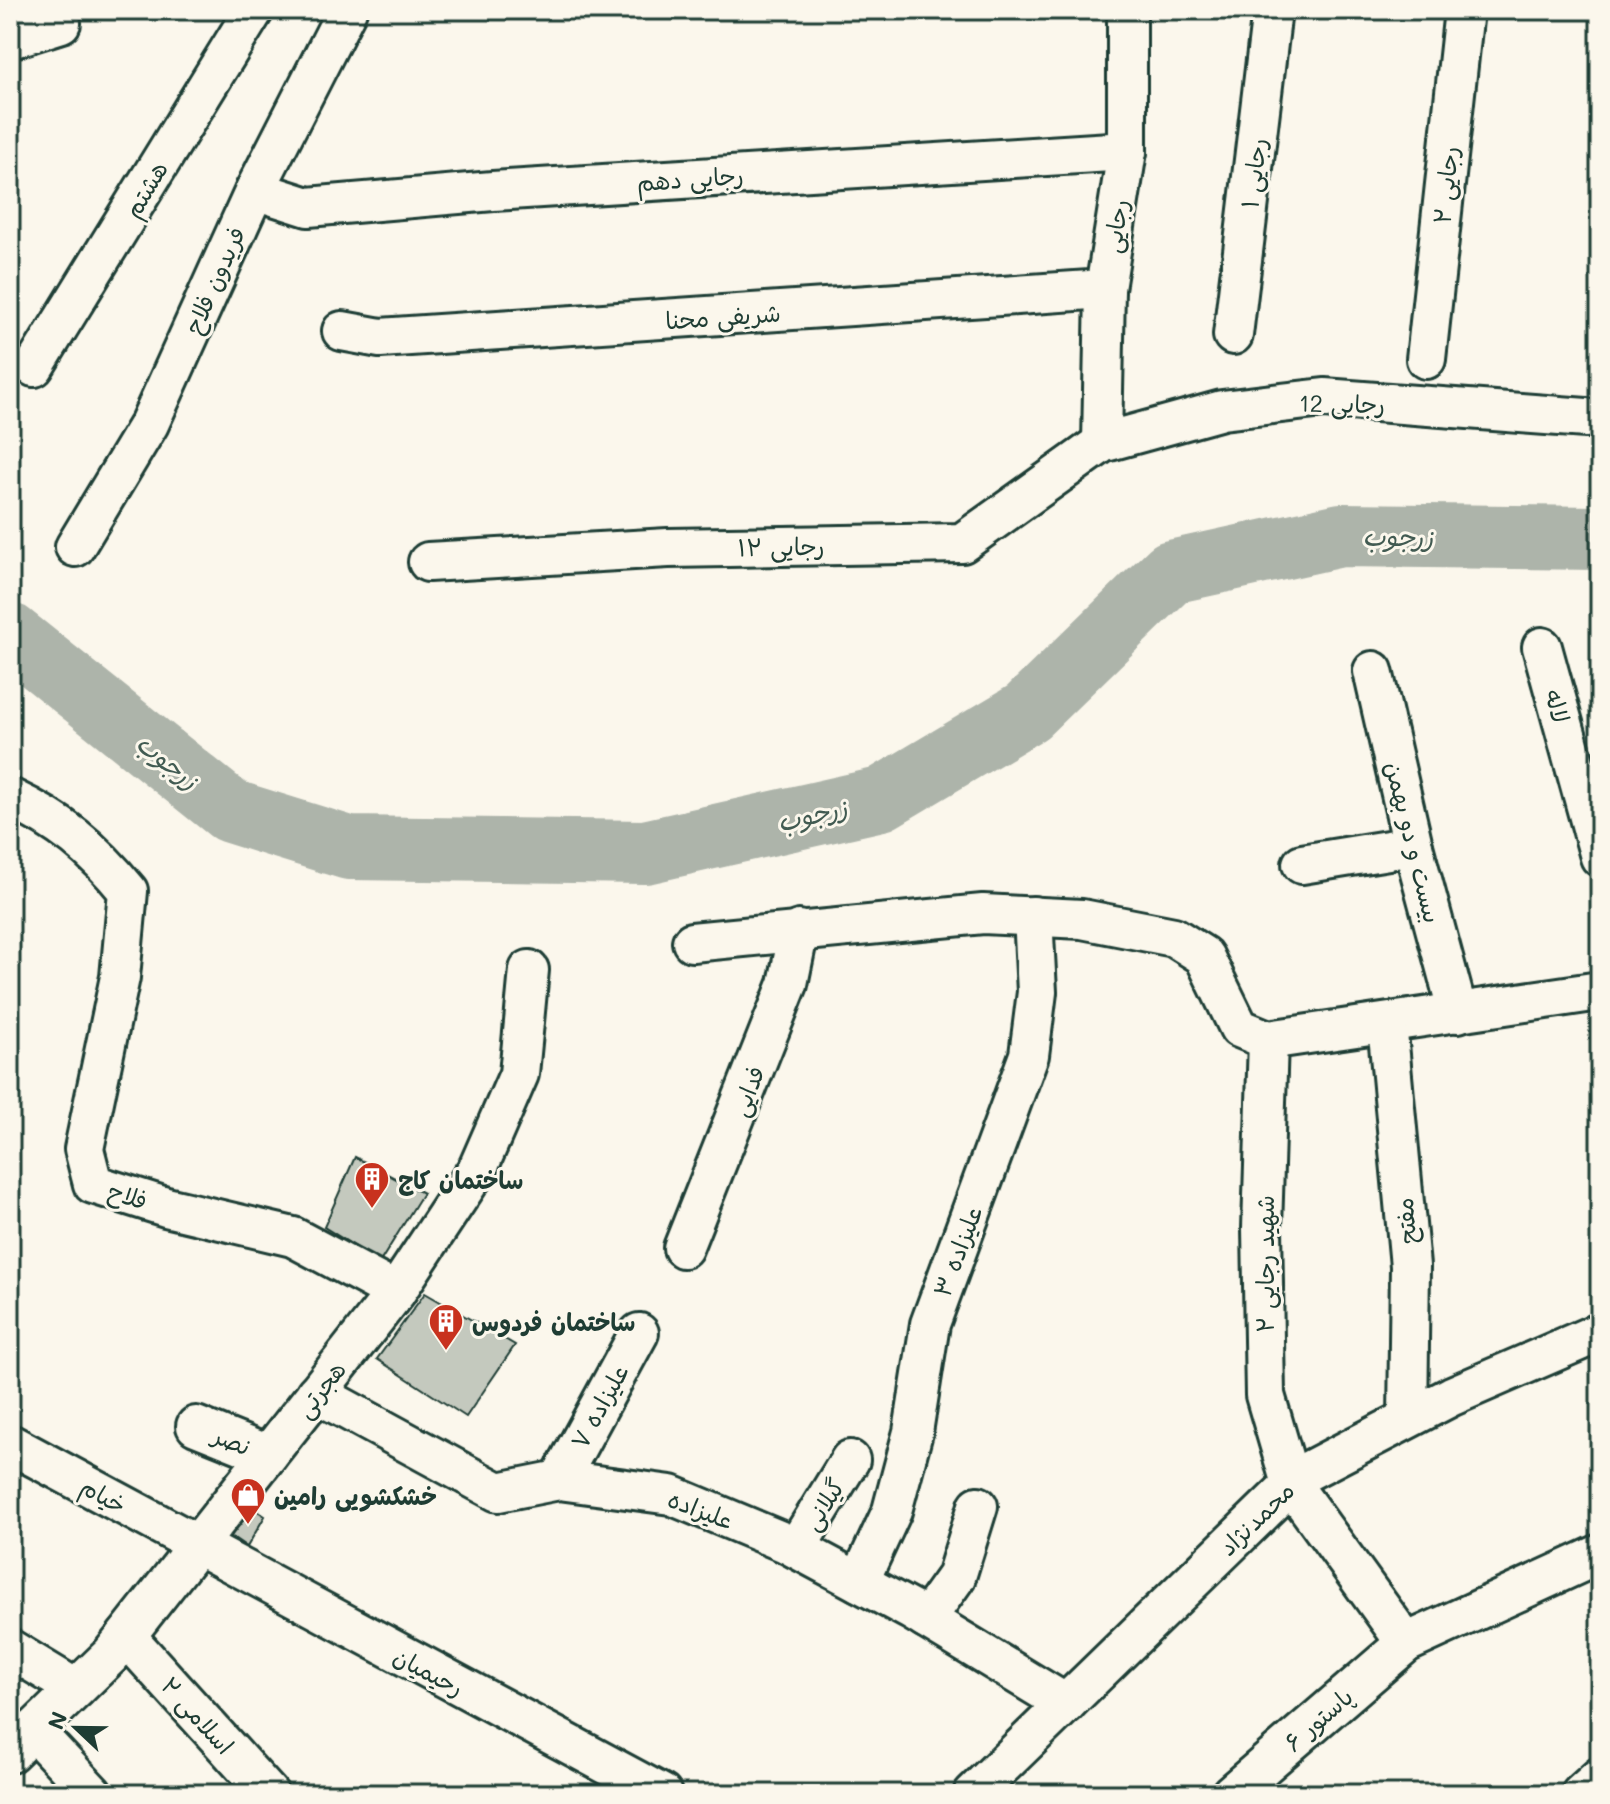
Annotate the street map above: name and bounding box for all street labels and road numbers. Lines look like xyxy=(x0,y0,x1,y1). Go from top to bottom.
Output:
street label: رجایی ۱ xyxy=(1233,136,1274,210)
street label: رجایی ۲ xyxy=(1425,144,1465,226)
street label: هشتم xyxy=(116,155,177,225)
street label: رجایی دهم xyxy=(635,159,745,201)
street label: رجایی xyxy=(1095,197,1136,255)
street label: فریدون فلاح xyxy=(177,222,253,339)
street label: شریفی محنا xyxy=(664,297,782,336)
street label: رجایی 12 xyxy=(1299,387,1385,420)
street label: رجایی ۱۲ xyxy=(737,530,825,563)
street label: لاله xyxy=(1539,686,1577,726)
street label: بیست و دو بهمن xyxy=(1379,758,1449,926)
street label: فدایی xyxy=(723,1061,772,1121)
street label: فلاح xyxy=(104,1174,151,1218)
street label: شهید رجایی ۲ xyxy=(1249,1195,1281,1333)
street label: مفتح xyxy=(1388,1196,1424,1246)
street label: علیزاده ۳ xyxy=(926,1201,988,1301)
street label: هجرتی xyxy=(288,1354,353,1425)
street label: علیزاده ۷ xyxy=(563,1358,635,1454)
street label: نصر xyxy=(207,1418,256,1462)
street label: خیام xyxy=(74,1470,132,1524)
street label: گیلانی xyxy=(795,1472,852,1537)
street label: محمدنژاد xyxy=(1212,1474,1300,1562)
street label: علیزاده xyxy=(664,1482,738,1536)
street label: رحیمیان xyxy=(388,1640,470,1702)
street label: اسلامی ۲ xyxy=(154,1670,241,1761)
street label: پاستور ۶ xyxy=(1277,1681,1360,1758)

